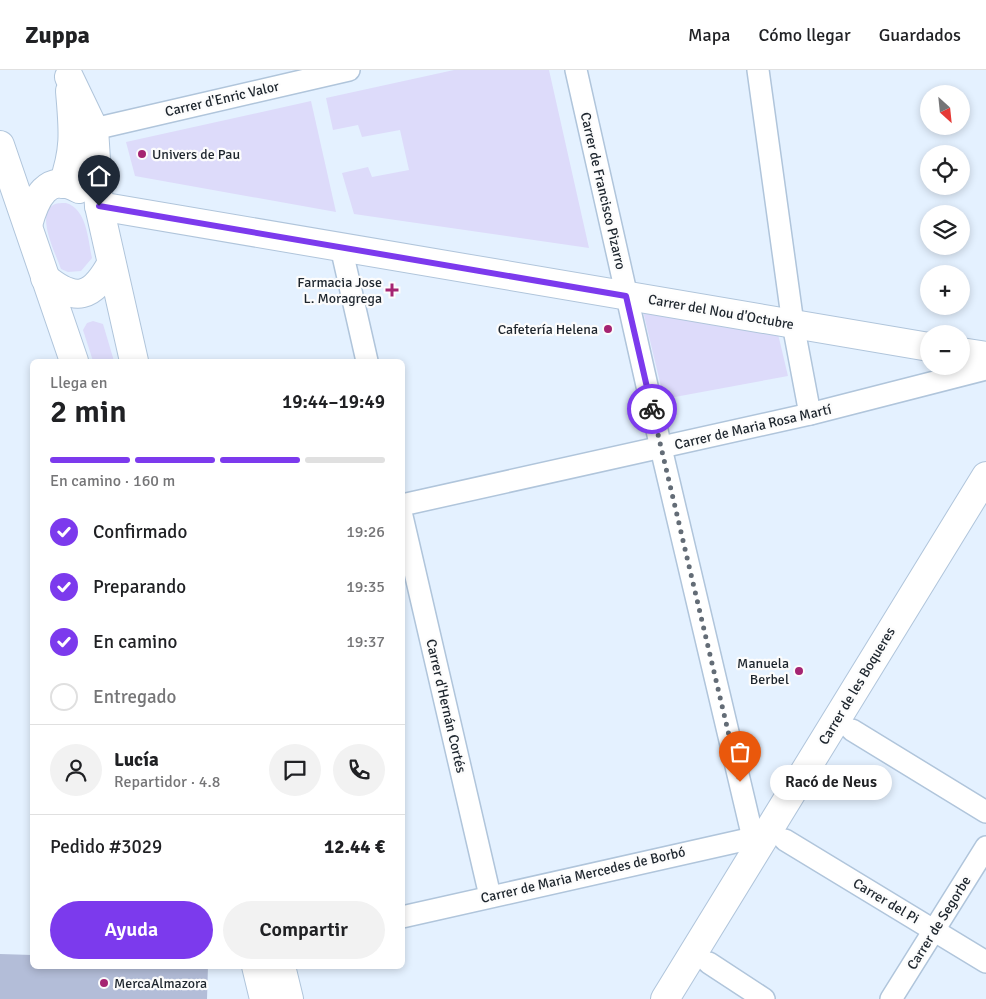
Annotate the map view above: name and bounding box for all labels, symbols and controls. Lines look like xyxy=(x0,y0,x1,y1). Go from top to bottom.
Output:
text: Zuppa xyxy=(25,20,90,50)
text: Mapa xyxy=(688,24,730,46)
text: Cómo llegar xyxy=(758,24,851,46)
text: Guardados xyxy=(879,24,961,46)
street label: Carrer d'Enric Valor xyxy=(163,77,281,120)
north arrow xyxy=(920,85,970,135)
map controls xyxy=(920,85,970,375)
street label: Carrer de Francisco Pizarro xyxy=(577,111,629,271)
button: locate xyxy=(920,145,970,195)
place label: Univers de Pau xyxy=(152,146,240,163)
marker: Univers de Pau xyxy=(136,148,148,160)
pin xyxy=(78,155,120,206)
icon: home xyxy=(85,162,113,190)
button: layers xyxy=(920,205,970,255)
button: + xyxy=(920,265,970,315)
place label: Farmacia Jose L. Moragrega xyxy=(297,274,382,307)
marker: Farmacia Jose L. Moragrega xyxy=(386,284,398,296)
street label: Carrer del Nou d'Octubre xyxy=(647,291,795,333)
place label: Cafetería Helena xyxy=(498,321,598,338)
marker: Cafetería Helena xyxy=(602,323,614,335)
button: − xyxy=(920,325,970,375)
text: Llega en xyxy=(50,373,108,393)
courier xyxy=(627,384,677,434)
text: 19:44–19:49 xyxy=(282,390,385,414)
text: 2 min xyxy=(50,392,127,431)
icon: bike xyxy=(638,395,666,423)
street label: Carrer de Maria Rosa Martí xyxy=(673,401,833,453)
text: En camino · 160 m xyxy=(50,471,175,491)
icon: check xyxy=(50,518,78,546)
text: Confirmado xyxy=(93,520,187,544)
text: 19:26 xyxy=(346,522,385,542)
icon: check xyxy=(50,573,78,601)
text: Preparando xyxy=(93,575,186,599)
text: 19:35 xyxy=(346,577,385,597)
street label: Carrer de les Boqueres xyxy=(815,624,899,748)
icon: check xyxy=(50,628,78,656)
text: En camino xyxy=(93,630,177,654)
text: 19:37 xyxy=(346,632,385,652)
street label: Carrer d'Hernán Cortés xyxy=(422,637,470,775)
place label: Manuela Berbel xyxy=(737,655,789,688)
marker: Manuela Berbel xyxy=(793,665,805,677)
text: Entregado xyxy=(93,685,176,709)
pin xyxy=(719,731,761,782)
icon: bag xyxy=(726,738,754,766)
button: person xyxy=(50,744,102,796)
button: chat xyxy=(269,744,321,796)
button: phone xyxy=(333,744,385,796)
text: Lucía xyxy=(114,748,159,772)
callout: Racó de Neus xyxy=(770,764,892,800)
text: Repartidor · 4.8 xyxy=(114,772,220,792)
text: Racó de Neus xyxy=(785,772,877,792)
text: Pedido #3029 xyxy=(50,835,162,859)
text: 12.44 € xyxy=(324,835,385,859)
street label: Carrer de Maria Mercedes de Borbó xyxy=(479,843,687,907)
street label: Carrer de Segorbe xyxy=(903,873,975,973)
street label: Carrer del Pi xyxy=(850,875,922,927)
button: Ayuda xyxy=(50,901,213,959)
button: Compartir xyxy=(223,901,385,959)
place label: MercaAlmazora xyxy=(114,975,207,992)
marker: MercaAlmazora xyxy=(98,977,110,989)

